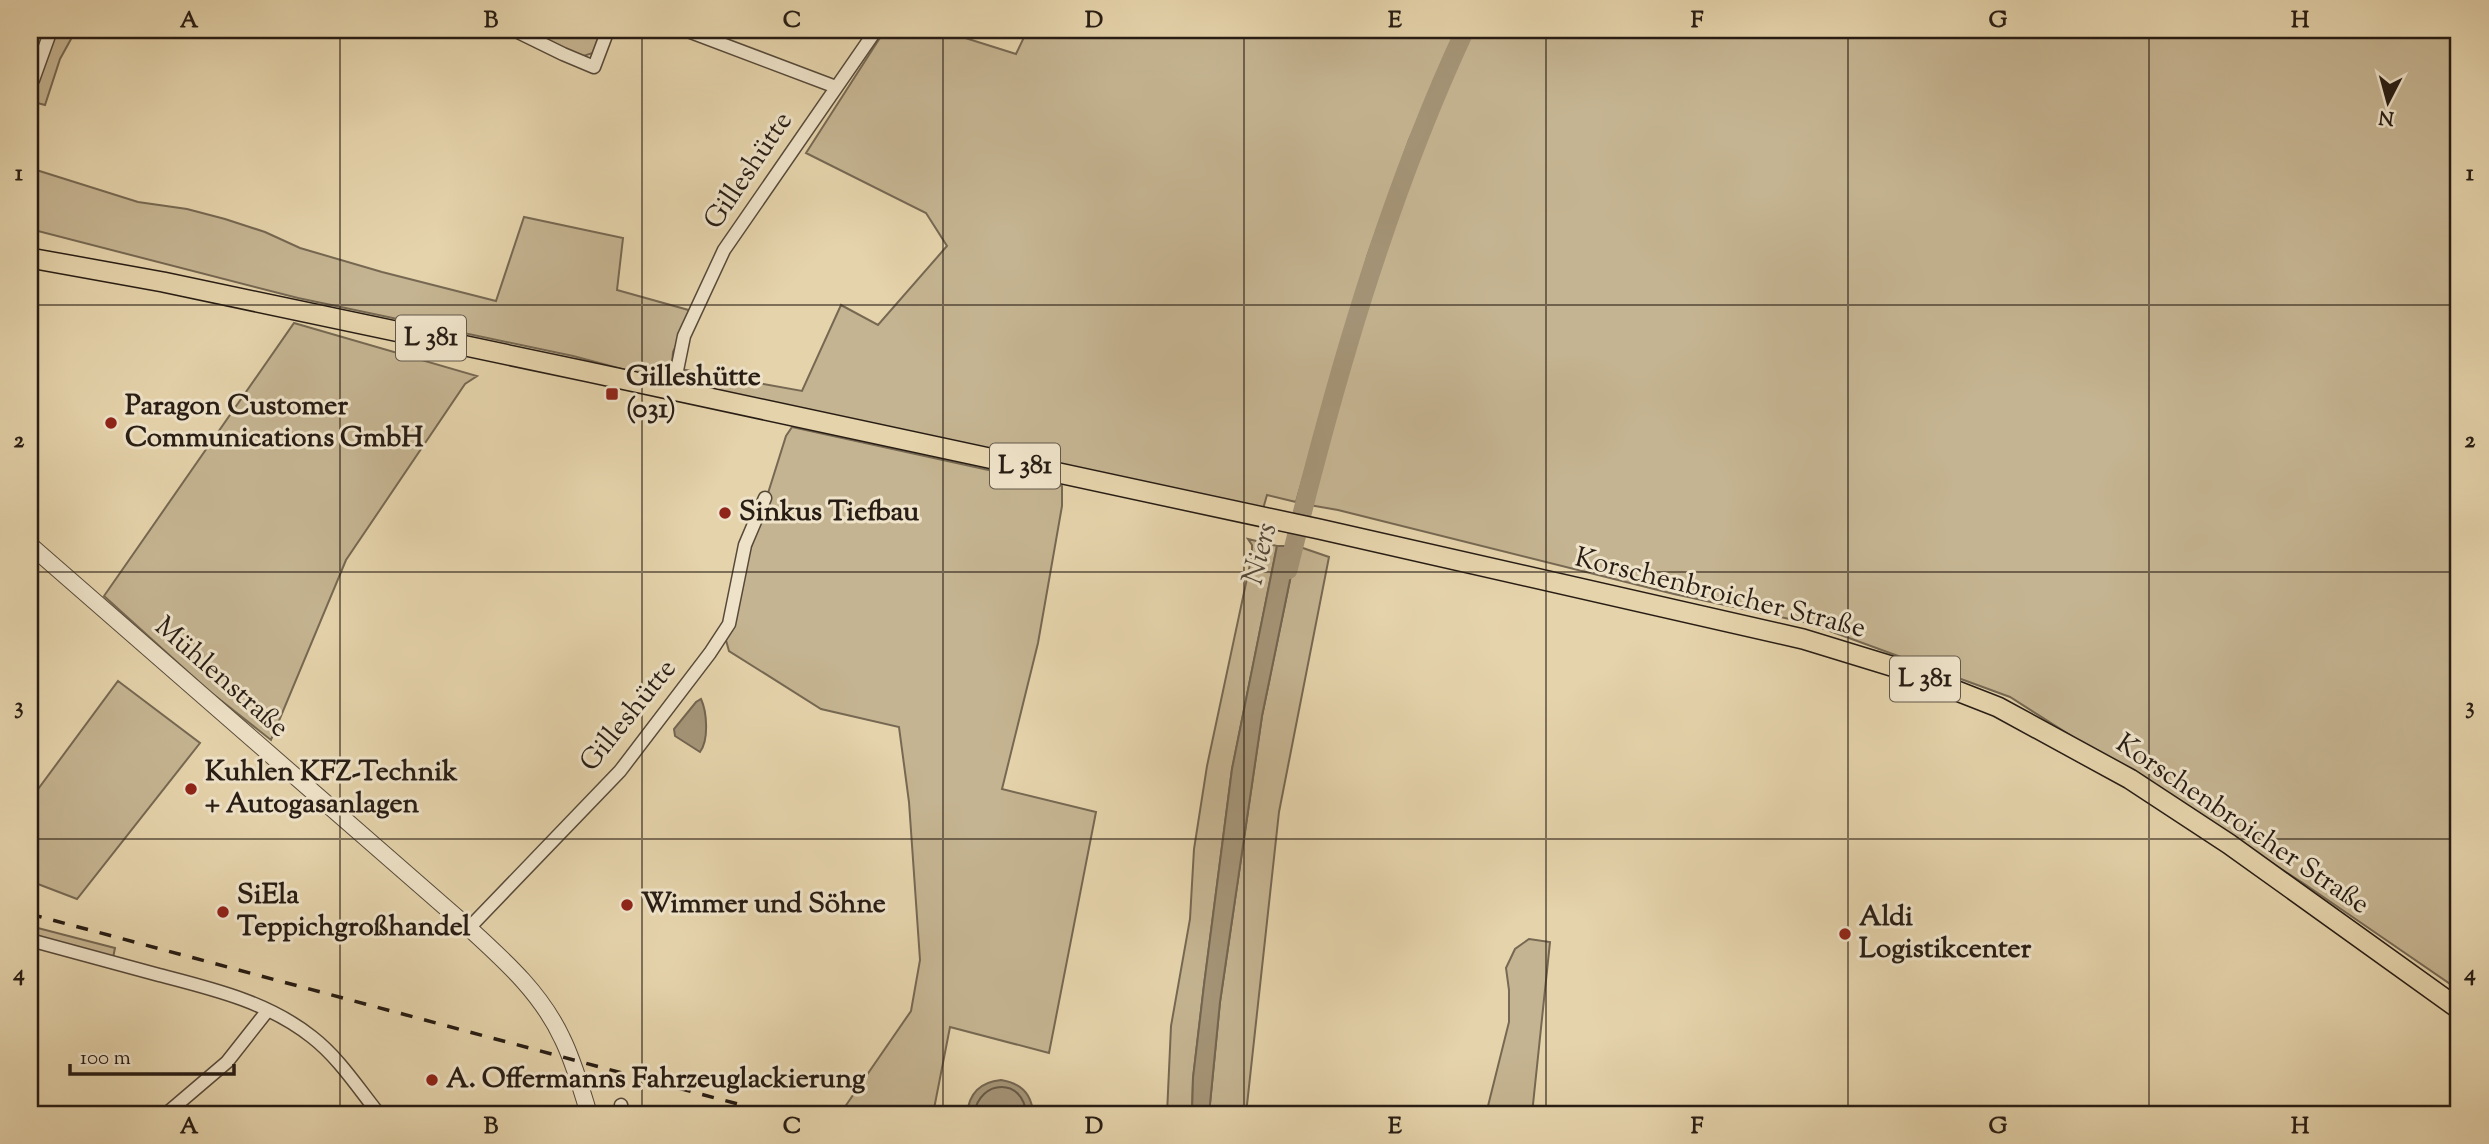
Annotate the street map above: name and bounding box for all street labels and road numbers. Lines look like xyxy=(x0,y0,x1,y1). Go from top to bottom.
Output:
street label: Gilleshütte xyxy=(695,104,803,238)
road number: L 381 xyxy=(396,316,466,360)
road number: L 381 xyxy=(990,444,1060,488)
street label: Korschenbroicher Straße xyxy=(1570,538,1870,650)
street label: Mühlenstraße xyxy=(145,608,297,748)
street label: Gilleshütte xyxy=(571,651,687,781)
road number: L 381 xyxy=(1890,656,1960,702)
street label: Korschenbroicher Straße xyxy=(2107,725,2377,925)

